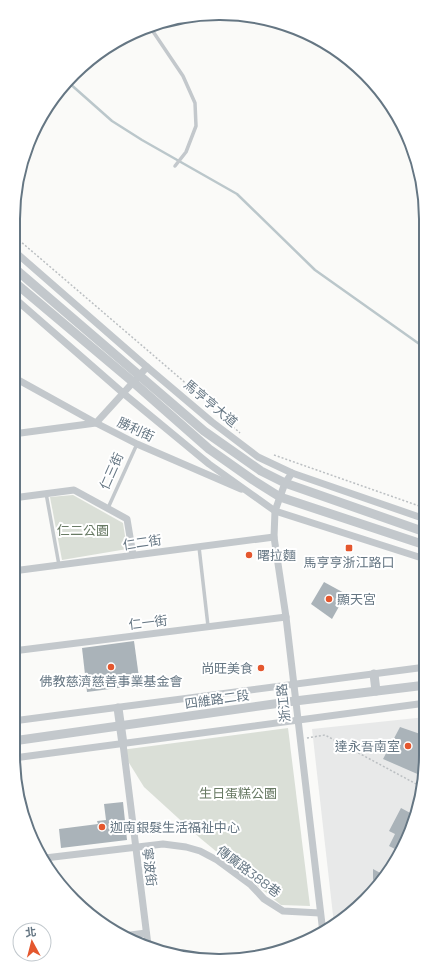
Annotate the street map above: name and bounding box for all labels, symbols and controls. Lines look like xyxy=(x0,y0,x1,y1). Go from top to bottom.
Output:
street label: 馬亨亨大道 xyxy=(181,376,241,430)
street label: 勝利街 xyxy=(115,414,157,444)
street label: 仁三街 xyxy=(96,450,126,492)
park label: 仁二公園 xyxy=(57,522,109,538)
street label: 仁二街 xyxy=(122,531,162,553)
marker: 馬亨亨浙江路口 xyxy=(344,543,354,553)
place label: 曙拉麵 xyxy=(257,547,296,563)
marker: 曙拉麵 xyxy=(244,550,254,560)
place label: 馬亨亨浙江路口 xyxy=(303,554,395,570)
place label: 顯天宮 xyxy=(337,591,376,607)
marker: 顯天宮 xyxy=(324,594,334,604)
street label: 仁一街 xyxy=(128,612,168,632)
place label: 尚旺美食 xyxy=(201,660,253,676)
marker: 佛教慈濟慈善事業基金會 xyxy=(106,662,116,672)
marker: 尚旺美食 xyxy=(256,663,266,673)
place label: 佛教慈濟慈善事業基金會 xyxy=(39,673,183,689)
street label: 浙江路 xyxy=(273,683,293,723)
street label: 四維路二段 xyxy=(184,687,250,711)
place label: 達永吾南室 xyxy=(335,738,400,754)
marker: 達永吾南室 xyxy=(403,741,413,751)
park label: 生日蛋糕公園 xyxy=(199,785,277,801)
place label: 迦南銀髮生活福祉中心 xyxy=(110,819,240,835)
marker: 迦南銀髮生活福祉中心 xyxy=(97,822,107,832)
street label: 傳廣路388巷 xyxy=(214,842,284,900)
street label: 寧波街 xyxy=(140,847,160,887)
north arrow xyxy=(12,922,52,962)
text: 北 xyxy=(24,924,37,940)

